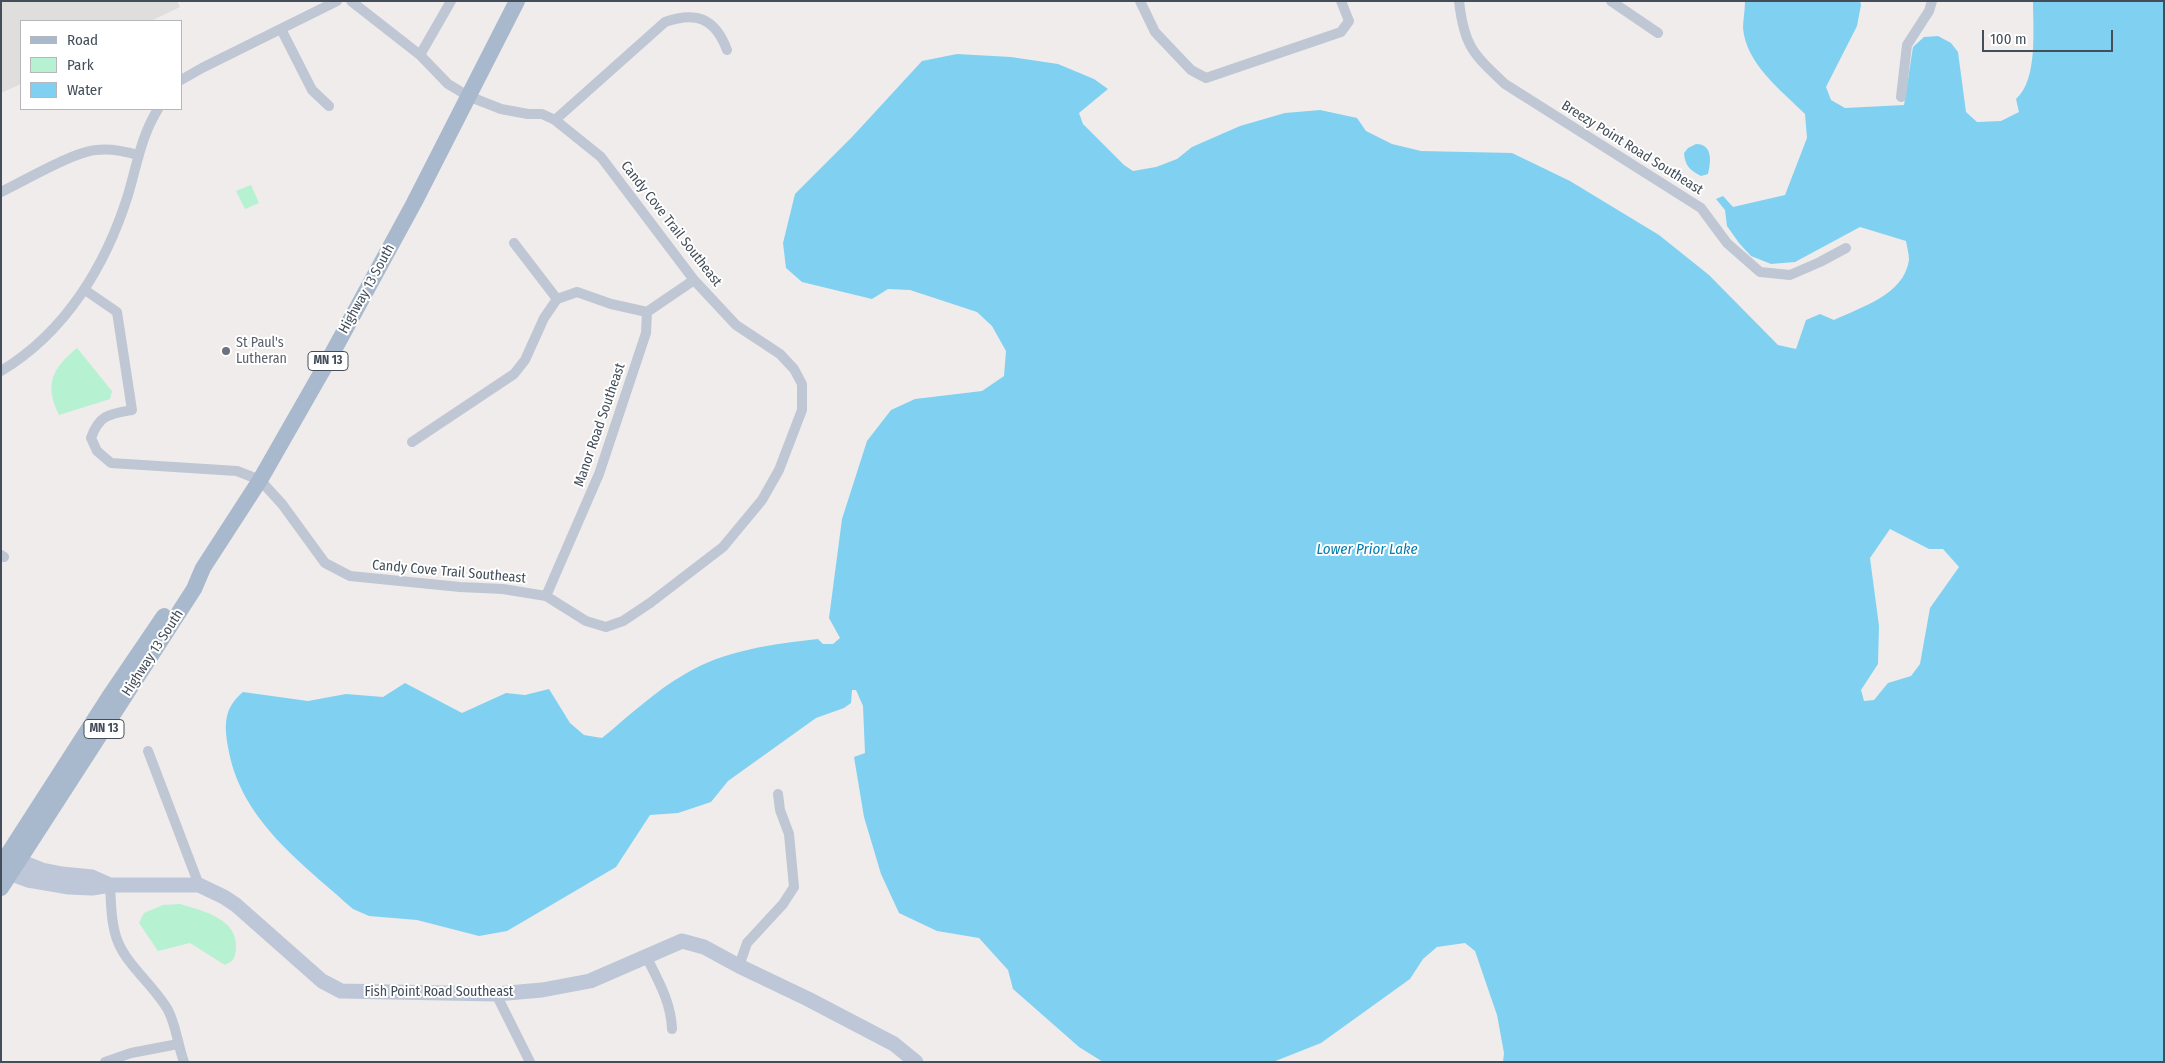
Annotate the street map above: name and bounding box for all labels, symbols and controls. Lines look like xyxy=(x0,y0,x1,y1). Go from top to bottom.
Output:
legend xyxy=(20,20,182,110)
scale bar xyxy=(1985,20,2116,52)
text: 100 m xyxy=(1990,30,2027,48)
text: Road xyxy=(67,31,98,49)
text: Park xyxy=(67,56,94,74)
text: Water xyxy=(67,81,102,99)
street label: Breezy Point Road Southeast xyxy=(1558,97,1706,199)
street label: Candy Cove Trail Southeast xyxy=(617,158,725,290)
street label: Highway 13 South xyxy=(335,241,399,337)
place label: St Paul's Lutheran xyxy=(236,335,287,368)
marker: St Paul's Lutheran xyxy=(220,345,232,357)
road number: MN 13 xyxy=(308,352,348,371)
street label: Manor Road Southeast xyxy=(571,361,629,489)
water label: Lower Prior Lake xyxy=(1316,541,1418,559)
street label: Candy Cove Trail Southeast xyxy=(371,557,527,587)
street label: Highway 13 South xyxy=(119,607,187,699)
road number: MN 13 xyxy=(84,720,124,739)
street label: Fish Point Road Southeast xyxy=(365,984,513,1000)

